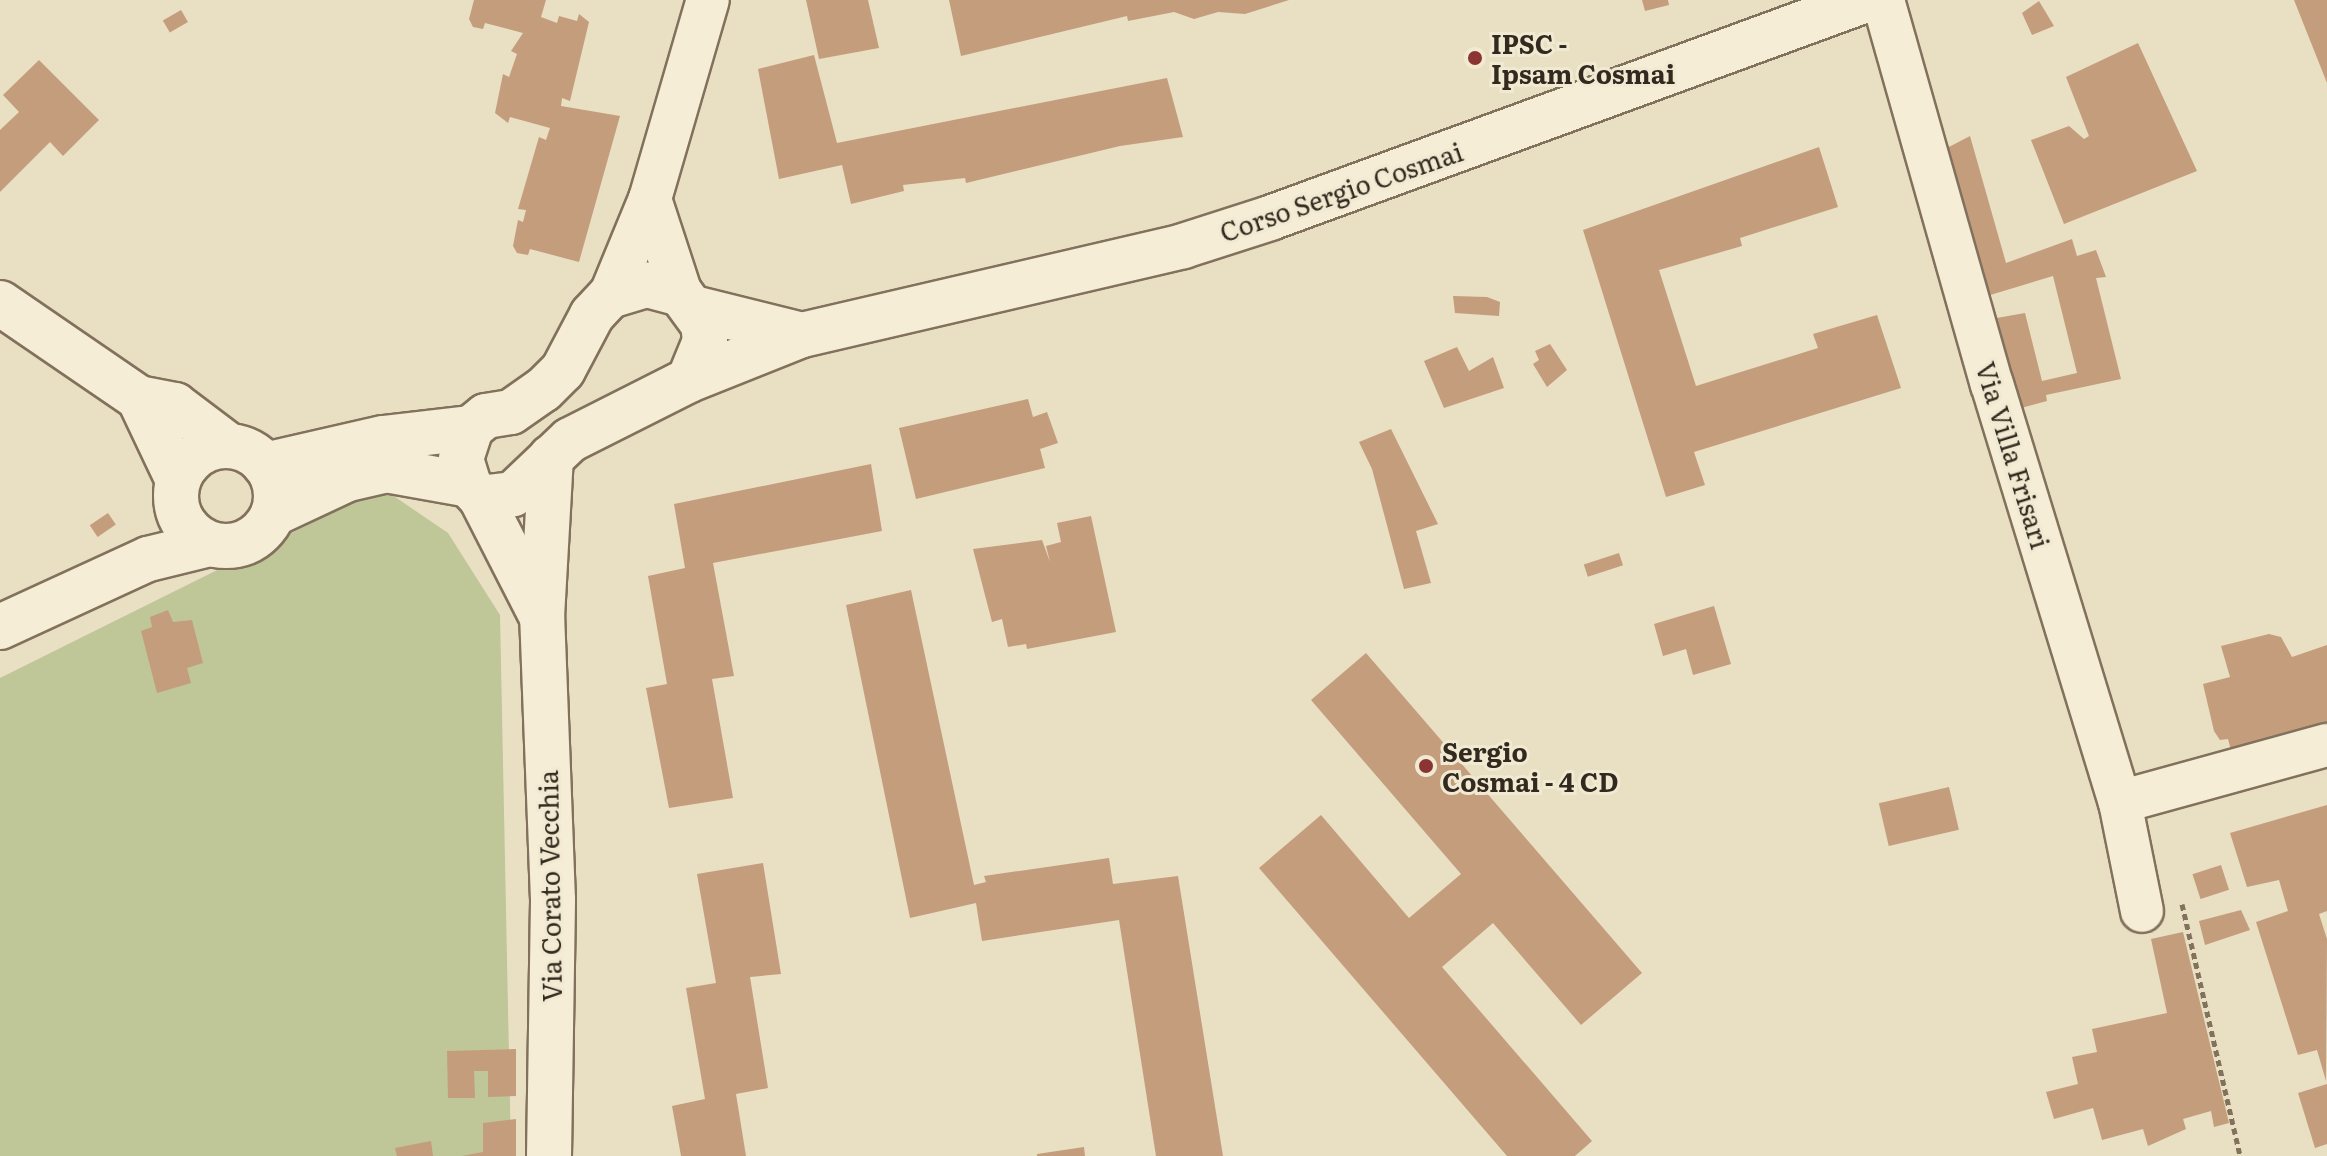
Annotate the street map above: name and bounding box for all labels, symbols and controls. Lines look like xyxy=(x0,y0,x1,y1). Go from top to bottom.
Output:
place label: IPSC - Ipsam Cosmai xyxy=(1491,27,1675,88)
marker: IPSC - Ipsam Cosmai xyxy=(1466,49,1484,67)
street label: Corso Sergio Cosmai xyxy=(1215,135,1467,247)
street label: Via Villa Frisari xyxy=(1971,358,2057,552)
place label: Sergio Cosmai - 4 CD xyxy=(1442,735,1618,796)
marker: Sergio Cosmai - 4 CD xyxy=(1417,757,1435,775)
street label: Via Corato Vecchia xyxy=(531,770,567,1002)

